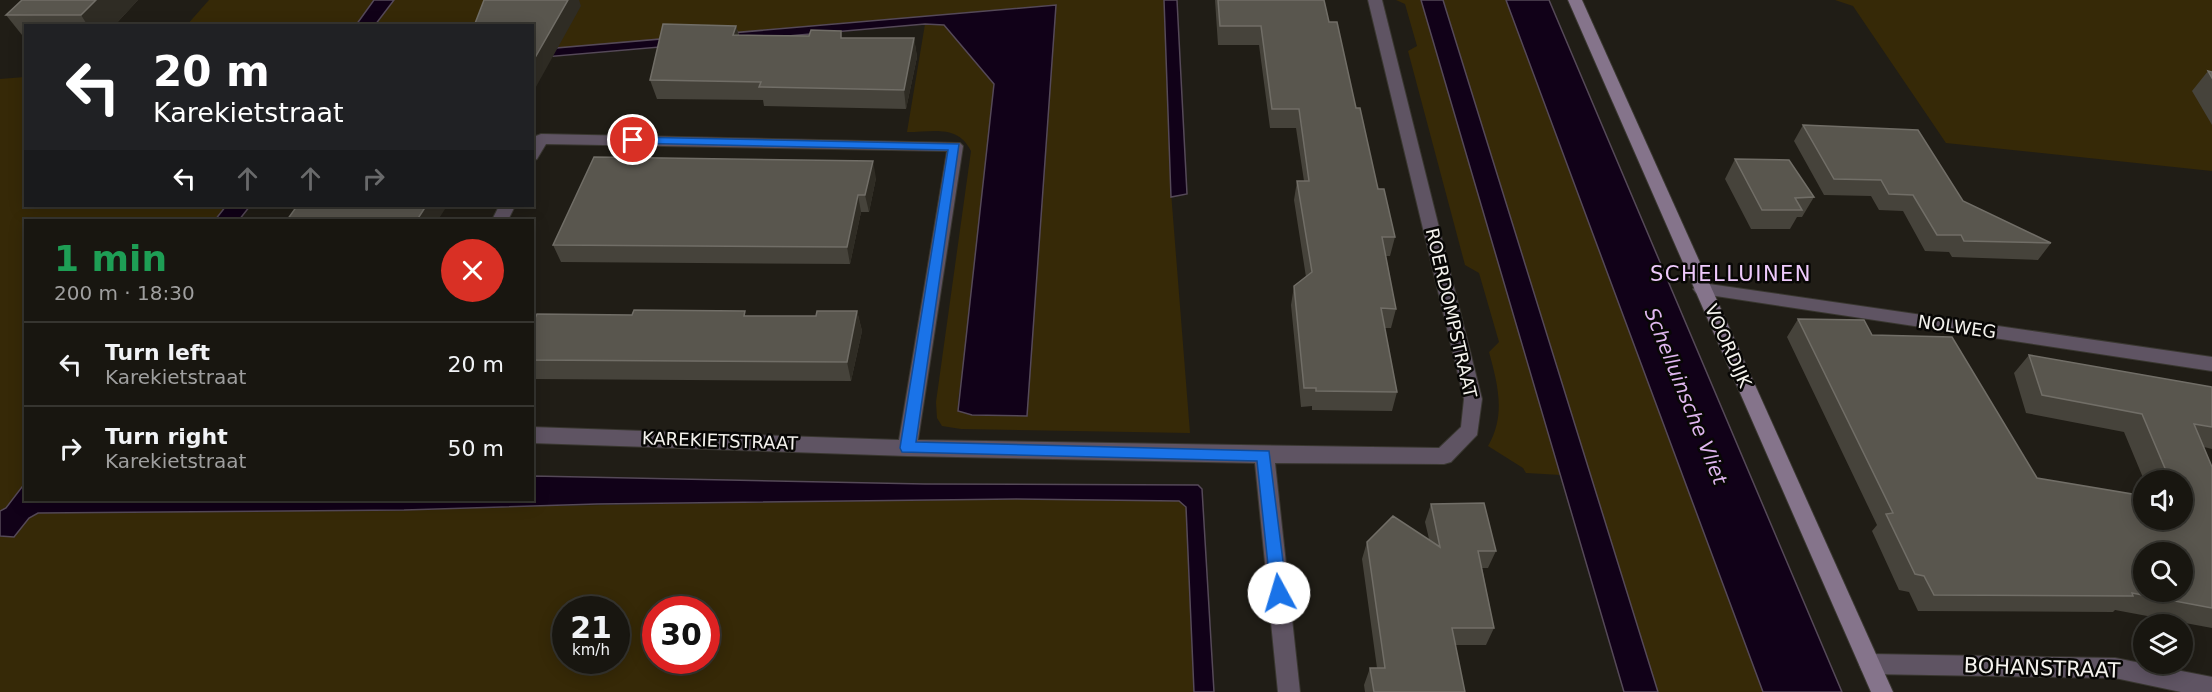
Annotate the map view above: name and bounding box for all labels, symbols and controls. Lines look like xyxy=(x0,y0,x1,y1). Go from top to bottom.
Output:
text: 20 m xyxy=(153,47,270,96)
icon: left xyxy=(54,48,132,126)
text: Karekietstraat xyxy=(153,97,344,128)
pin xyxy=(607,114,658,165)
icon: arrive xyxy=(616,123,649,156)
icon: left xyxy=(168,162,201,195)
icon: ahead xyxy=(231,162,264,195)
icon: ahead xyxy=(294,162,327,195)
icon: right xyxy=(357,162,390,195)
street label: ROERDOMPSTRAAT xyxy=(1422,226,1482,401)
text: 1 min xyxy=(54,238,167,279)
button: close xyxy=(441,239,504,302)
district label: SCHELLUINEN xyxy=(1650,262,1812,286)
text: 200 m · 18:30 xyxy=(54,281,195,305)
street label: VOORDIJK xyxy=(1701,301,1757,392)
water label: Schelluinsche Vliet xyxy=(1640,304,1733,489)
street label: NOLWEG xyxy=(1916,311,1998,342)
text: Turn left xyxy=(105,340,210,365)
icon: left xyxy=(54,348,87,381)
text: 20 m xyxy=(448,352,504,377)
text: Karekietstraat xyxy=(105,365,246,389)
text: Turn right xyxy=(105,424,228,449)
street label: KAREKIETSTRAAT xyxy=(642,427,799,454)
icon: right xyxy=(54,432,87,465)
text: 50 m xyxy=(448,436,504,461)
text: Karekietstraat xyxy=(105,449,246,473)
map controls xyxy=(2133,470,2193,674)
button: sound xyxy=(2133,470,2193,530)
button: search xyxy=(2133,542,2193,602)
position arrow xyxy=(1247,561,1311,625)
speed limit sign: 30 xyxy=(642,596,720,674)
text: 21 xyxy=(570,610,612,645)
button: layers xyxy=(2133,614,2193,674)
text: km/h xyxy=(572,641,610,659)
street label: BOHANSTRAAT xyxy=(1963,653,2121,683)

